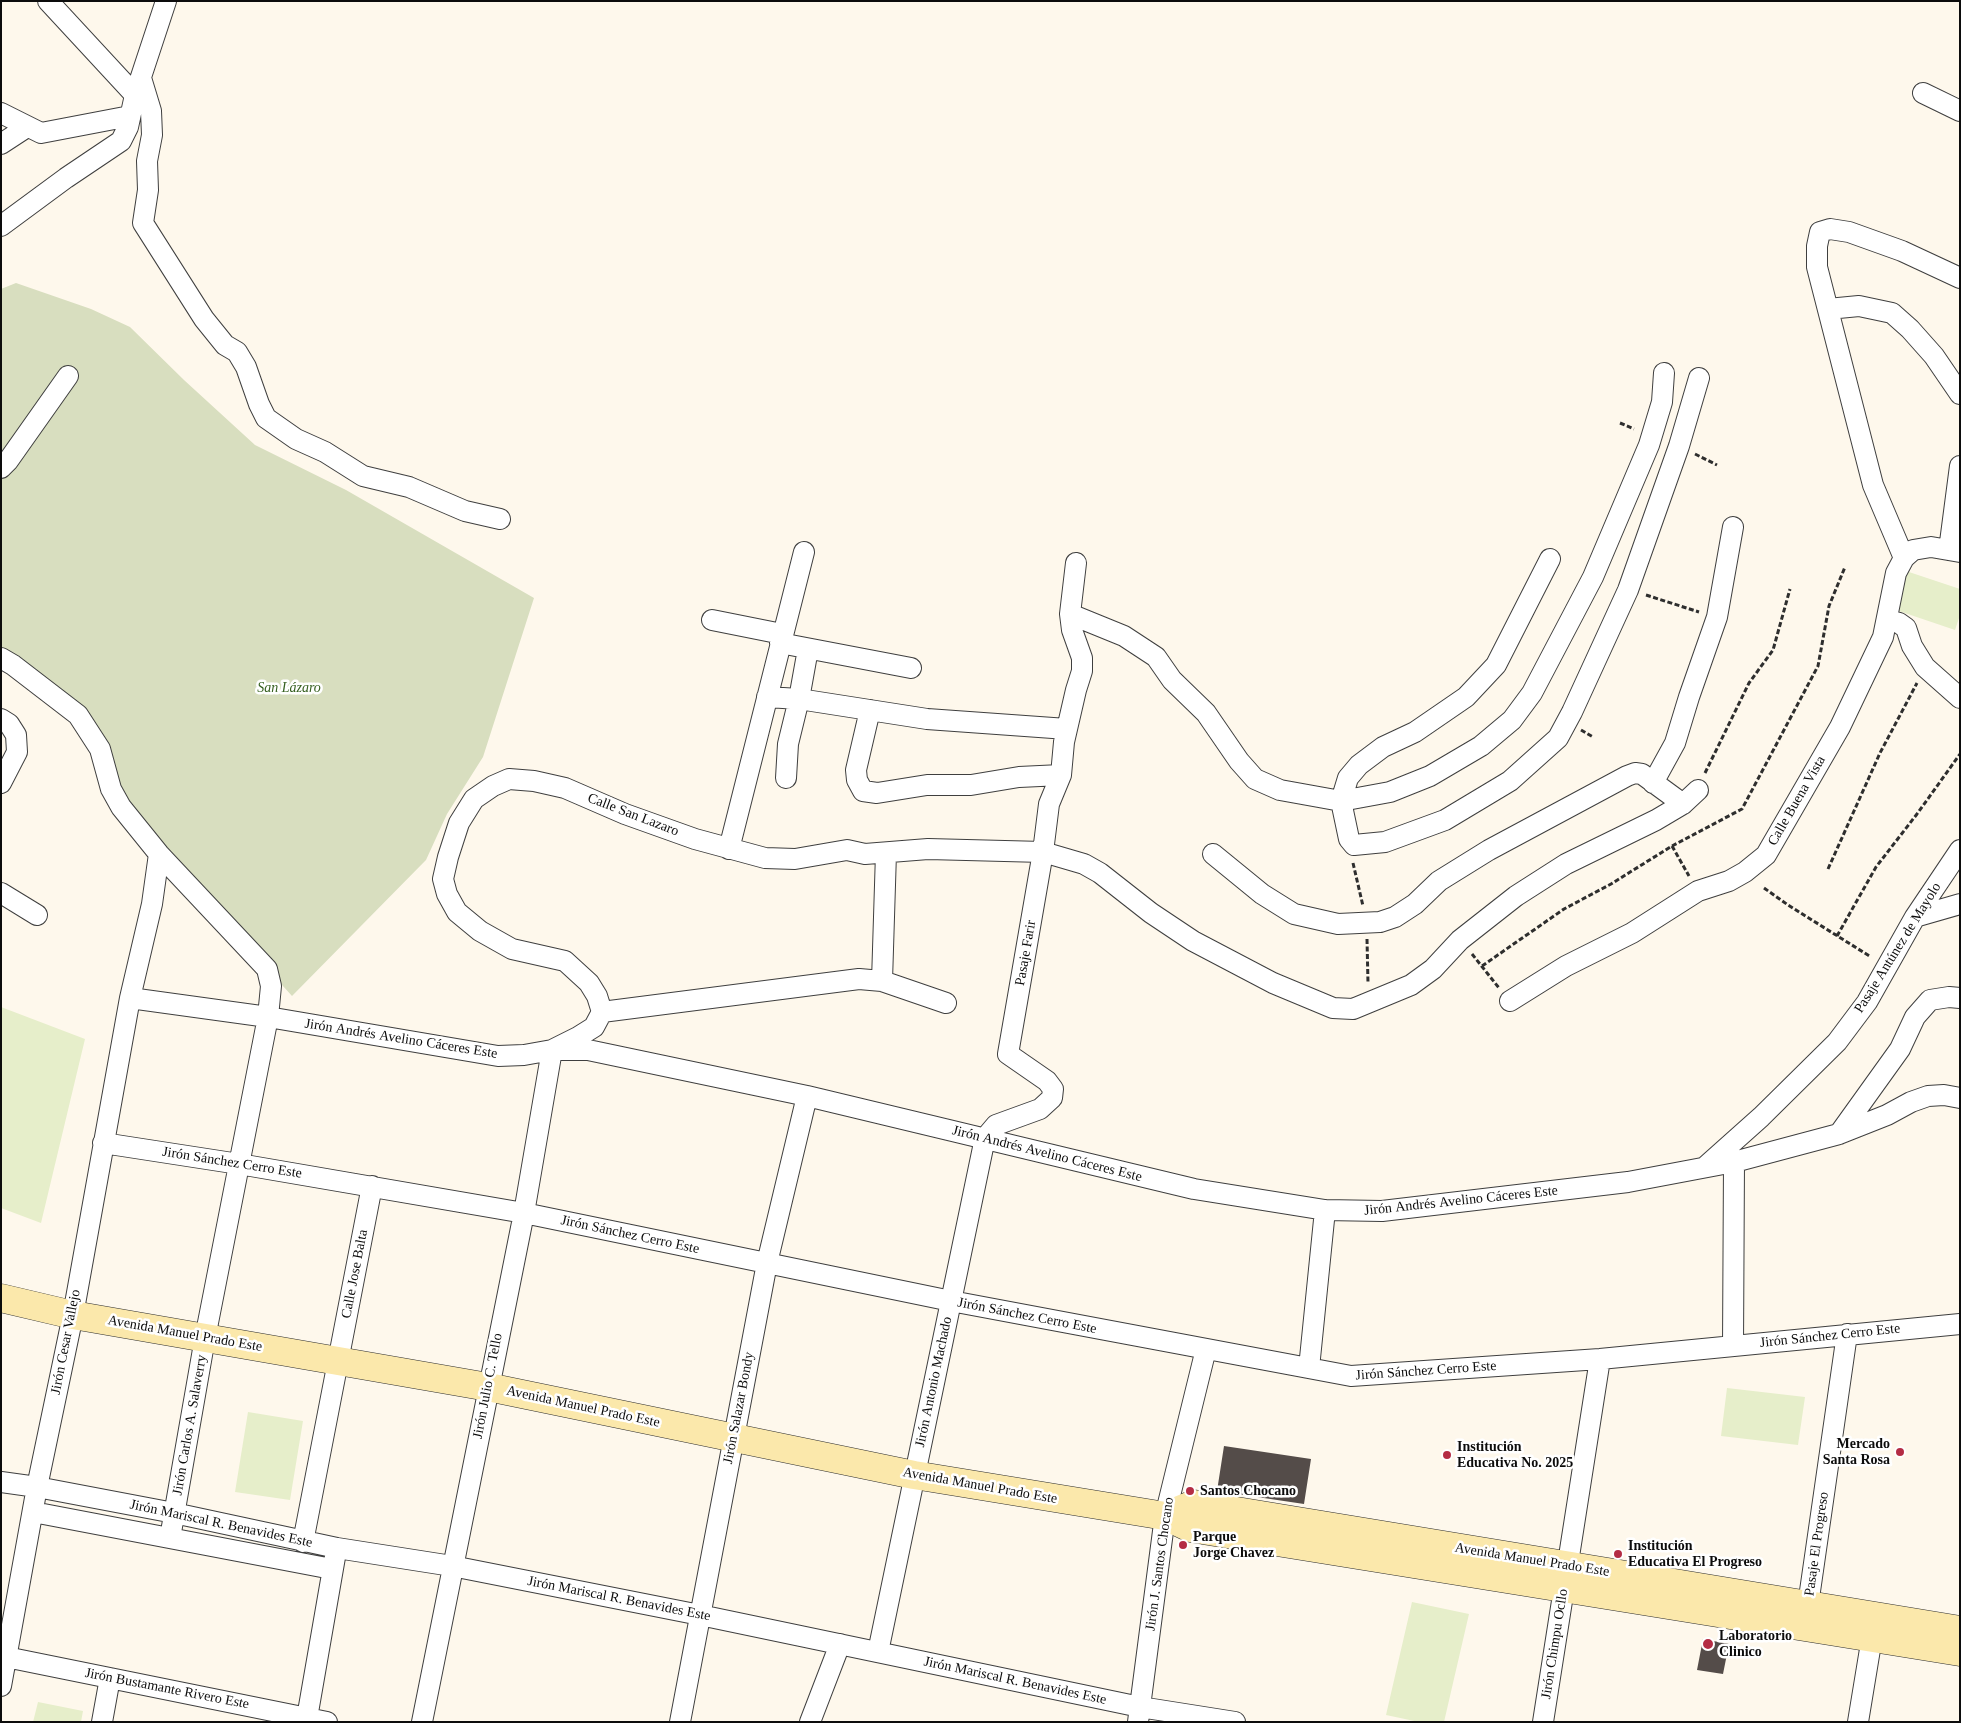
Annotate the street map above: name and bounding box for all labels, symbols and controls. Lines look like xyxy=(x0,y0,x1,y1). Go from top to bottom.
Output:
park label: San Lázaro xyxy=(257,680,321,696)
street label: Calle Buena Vista xyxy=(1764,753,1830,849)
street label: Calle San Lazaro xyxy=(585,790,681,840)
street label: Pasaje Antúnez de Mayolo xyxy=(1851,880,1945,1016)
street label: Pasaje Farir xyxy=(1012,919,1040,987)
street label: Jirón Andrés Avelino Cáceres Este xyxy=(303,1015,499,1063)
street label: Jirón Andrés Avelino Cáceres Este xyxy=(950,1122,1144,1186)
street label: Jirón Sánchez Cerro Este xyxy=(161,1144,303,1182)
street label: Jirón Andrés Avelino Cáceres Este xyxy=(1363,1182,1559,1220)
street label: Jirón Sánchez Cerro Este xyxy=(559,1212,701,1258)
street label: Calle Jose Balta xyxy=(338,1228,372,1320)
street label: Jirón Cesar Vallejo xyxy=(48,1288,84,1396)
street label: Jirón Sánchez Cerro Este xyxy=(956,1294,1098,1338)
street label: Avenida Manuel Prado Este xyxy=(107,1312,263,1356)
street label: Jirón Antonio Machado xyxy=(912,1315,956,1449)
street label: Jirón Sánchez Cerro Este xyxy=(1759,1320,1901,1352)
street label: Jirón Julio C. Tello xyxy=(470,1332,506,1440)
street label: Jirón Salazar Bondy xyxy=(720,1351,758,1465)
street label: Jirón Carlos A. Salaverry xyxy=(169,1353,211,1497)
street label: Jirón Sánchez Cerro Este xyxy=(1355,1358,1497,1384)
street label: Avenida Manuel Prado Este xyxy=(505,1383,661,1431)
place label: Mercado Santa Rosa xyxy=(1823,1436,1890,1468)
place label: Institución Educativa No. 2025 xyxy=(1457,1439,1573,1471)
marker: Mercado Santa Rosa xyxy=(1894,1446,1906,1458)
marker: Institución Educativa No. 2025 xyxy=(1441,1449,1453,1461)
street label: Avenida Manuel Prado Este xyxy=(902,1464,1058,1508)
place label: Santos Chocano xyxy=(1200,1483,1296,1499)
marker: Santos Chocano xyxy=(1184,1485,1196,1497)
street label: Pasaje El Progreso xyxy=(1801,1491,1833,1597)
street label: Jirón Mariscal R. Benavides Este xyxy=(128,1496,314,1552)
street label: Jirón J. Santos Chocano xyxy=(1142,1496,1178,1632)
place label: Parque Jorge Chavez xyxy=(1193,1529,1274,1561)
place label: Institución Educativa El Progreso xyxy=(1628,1538,1762,1570)
marker: Parque Jorge Chavez xyxy=(1177,1539,1189,1551)
street label: Avenida Manuel Prado Este xyxy=(1453,1539,1611,1581)
marker: Institución Educativa El Progreso xyxy=(1612,1548,1624,1560)
street label: Jirón Mariscal R. Benavides Este xyxy=(526,1573,712,1625)
street label: Jirón Chimpu Ocllo xyxy=(1538,1588,1572,1700)
place label: Laboratorio Clinico xyxy=(1719,1628,1792,1660)
marker: Laboratorio Clinico xyxy=(1701,1637,1715,1651)
street label: Jirón Mariscal R. Benavides Este xyxy=(922,1653,1108,1709)
street label: Jirón Bustamante Rivero Este xyxy=(84,1665,250,1713)

